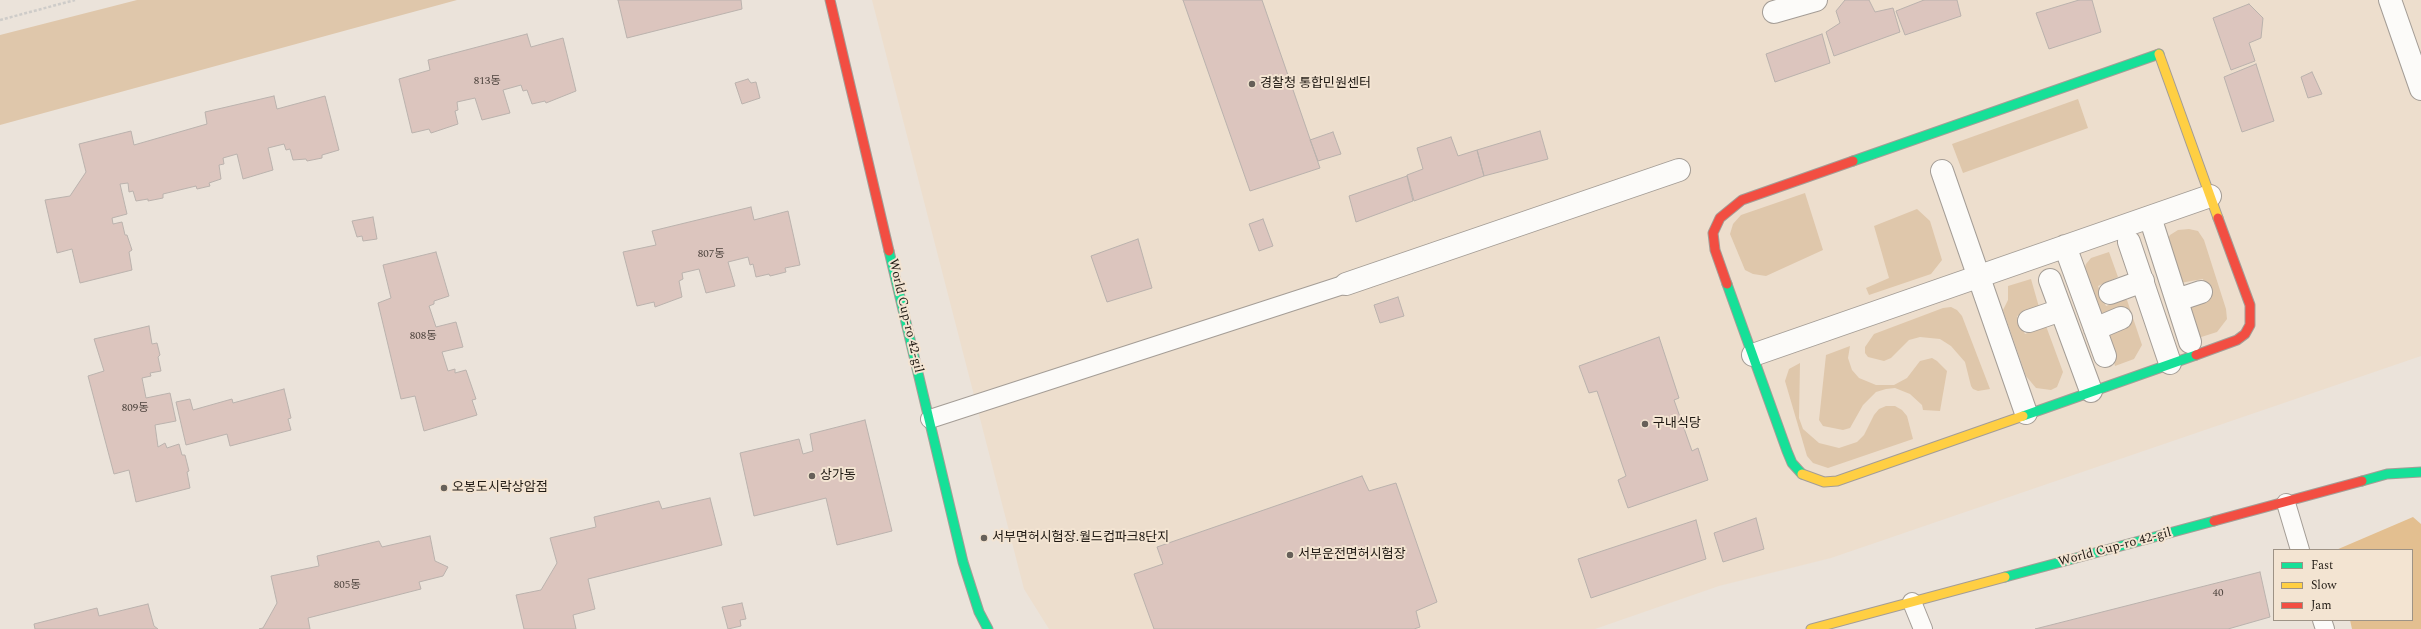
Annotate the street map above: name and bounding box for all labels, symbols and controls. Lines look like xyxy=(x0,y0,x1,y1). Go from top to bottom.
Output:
house number: 813동 xyxy=(474,75,500,89)
place label: 경찰청 통합민원센터 xyxy=(1260,76,1371,92)
marker: 경찰청 통합민원센터 xyxy=(1247,79,1257,89)
house number: 807동 xyxy=(698,248,724,262)
street label: World Cup-ro 42-gil xyxy=(884,258,926,374)
house number: 808동 xyxy=(410,330,436,344)
house number: 809동 xyxy=(122,402,148,416)
place label: 구내식당 xyxy=(1653,416,1701,432)
marker: 구내식당 xyxy=(1640,419,1650,429)
place label: 상가동 xyxy=(820,468,856,484)
marker: 상가동 xyxy=(807,471,817,481)
place label: 오봉도시락상암점 xyxy=(452,480,548,496)
marker: 오봉도시락상암점 xyxy=(439,483,449,493)
street label: World Cup-ro 42-gil xyxy=(2057,525,2173,571)
place label: 서부면허시험장.월드컵파크8단지 xyxy=(992,530,1169,546)
marker: 서부면허시험장.월드컵파크8단지 xyxy=(979,533,989,543)
place label: 서부운전면허시험장 xyxy=(1298,547,1406,563)
legend xyxy=(2273,549,2413,621)
marker: 서부운전면허시험장 xyxy=(1285,550,1295,560)
text: Fast xyxy=(2311,556,2333,575)
text: Slow xyxy=(2311,576,2336,595)
house number: 805동 xyxy=(334,579,360,593)
house number: 40 xyxy=(2213,587,2223,601)
text: Jam xyxy=(2311,596,2332,615)

